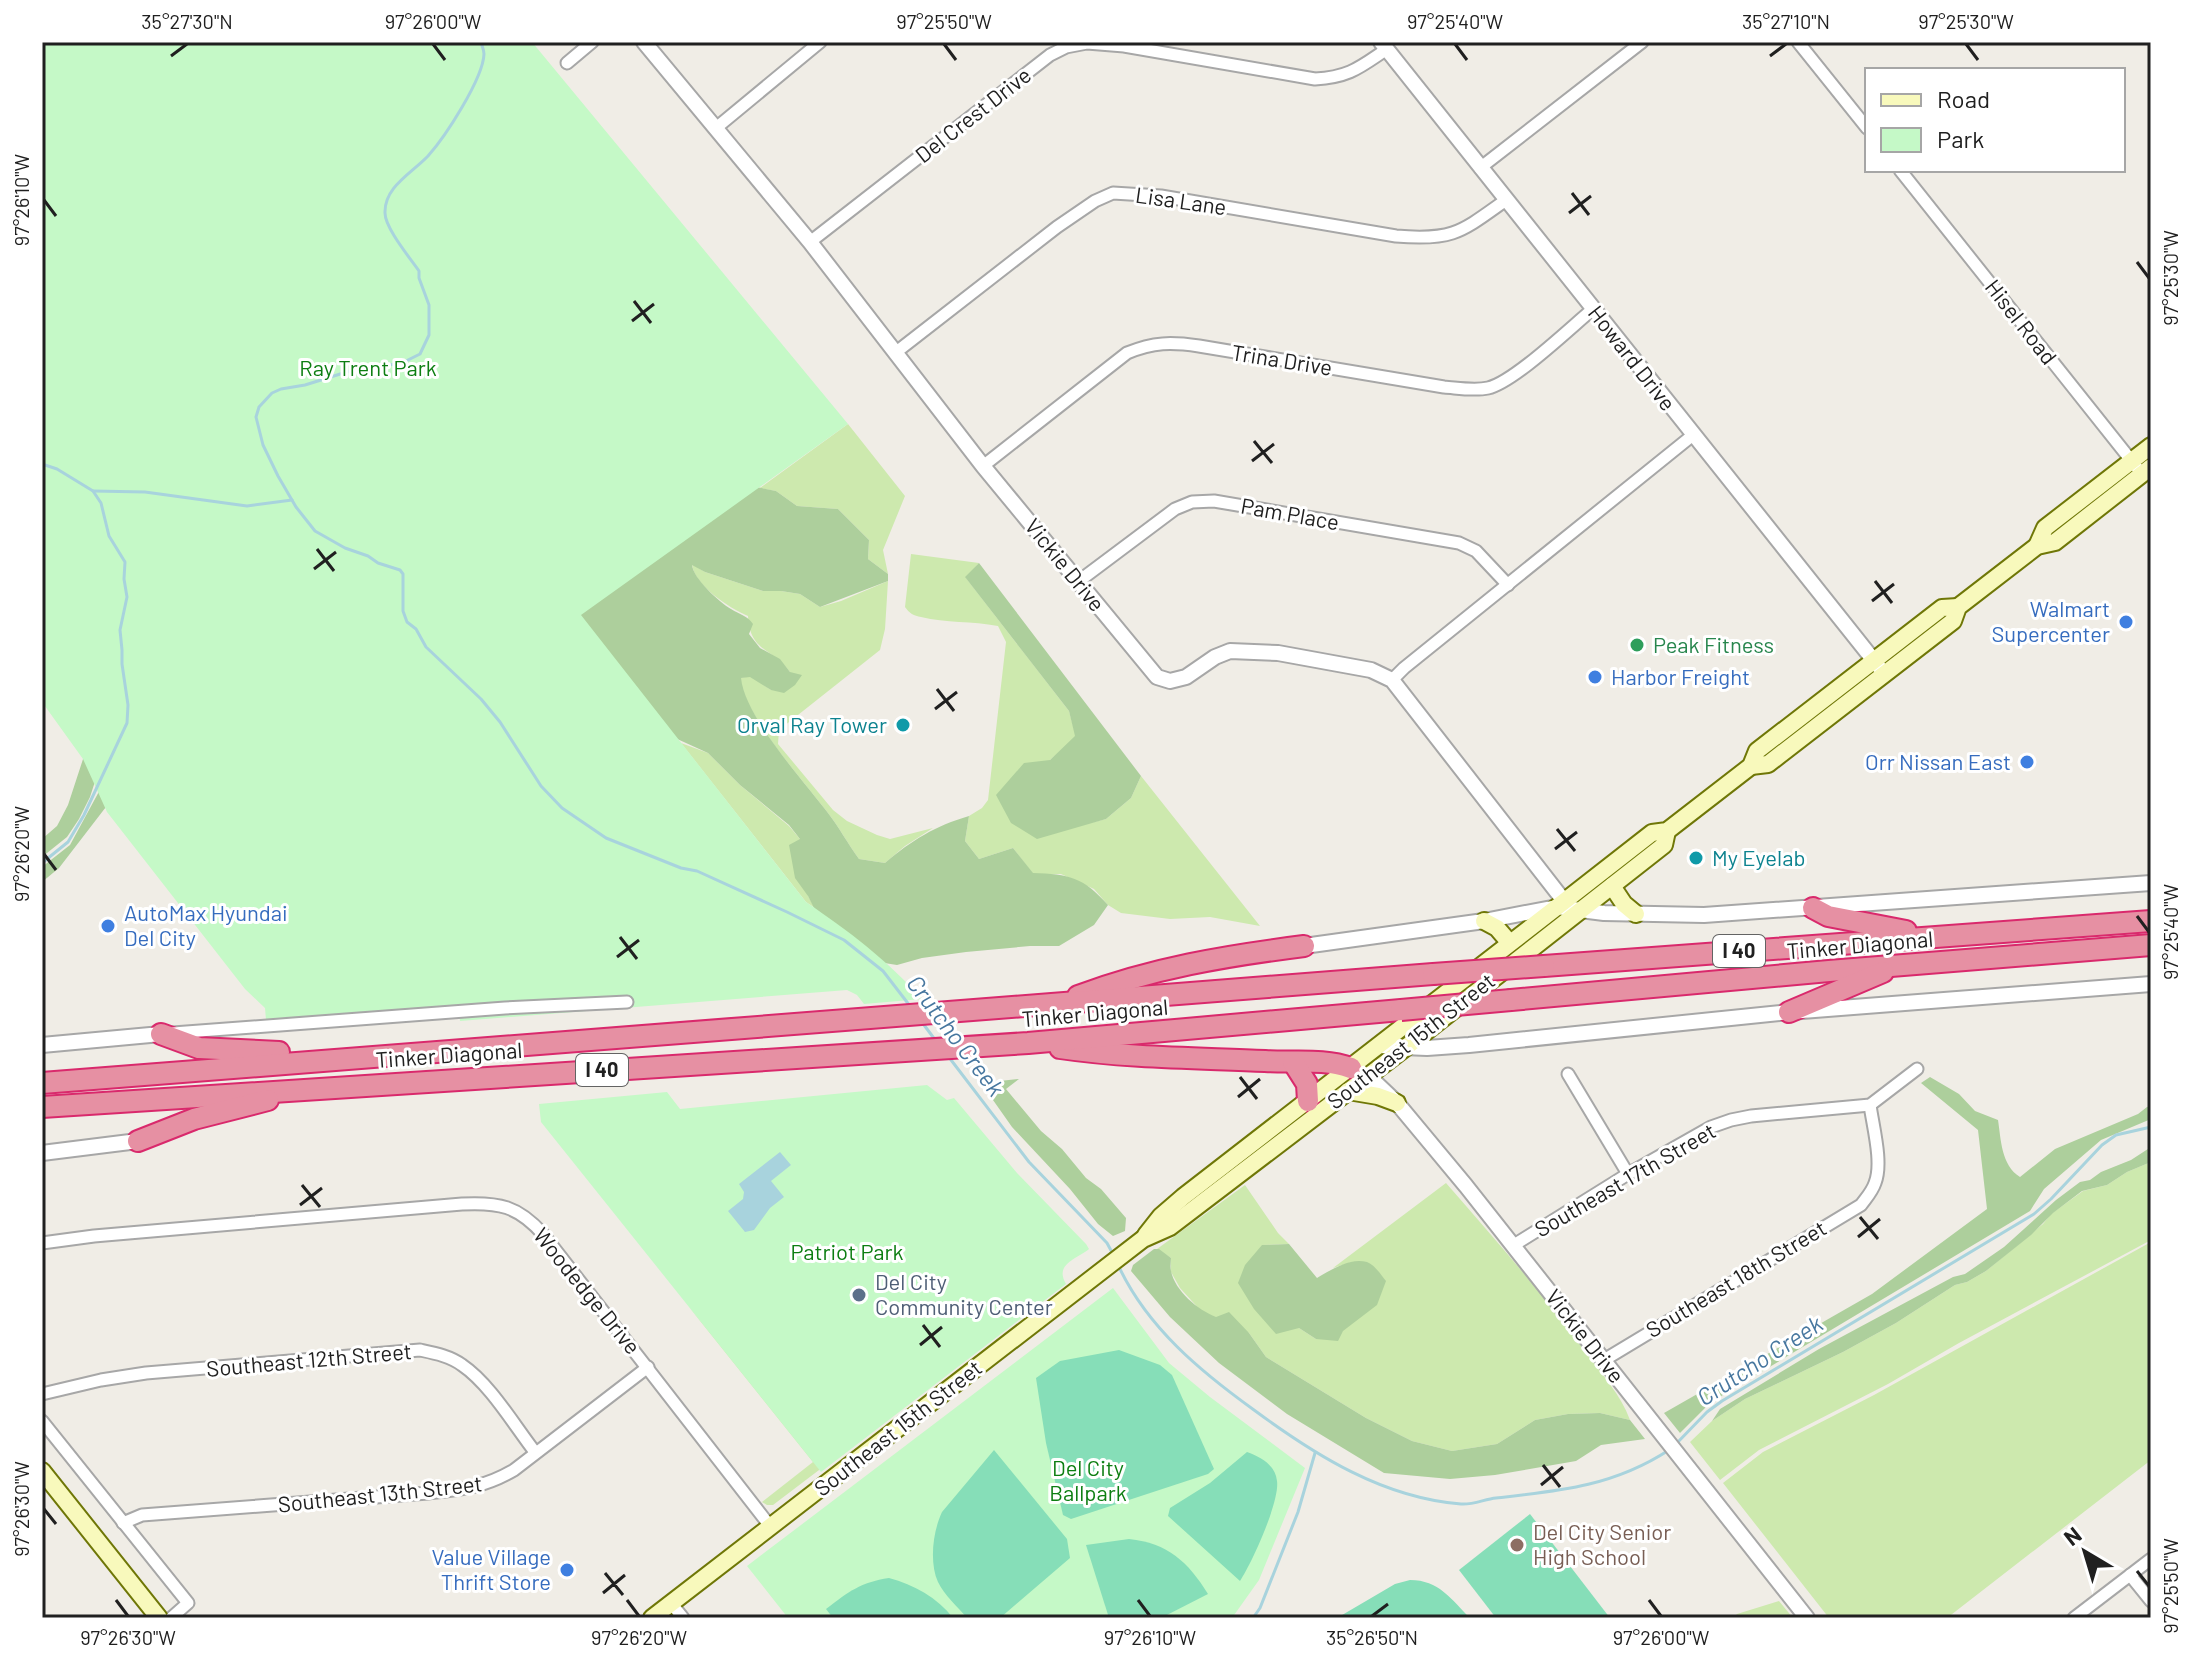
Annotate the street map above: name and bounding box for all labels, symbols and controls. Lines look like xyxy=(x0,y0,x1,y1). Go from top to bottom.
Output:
text: 35°27'30"N xyxy=(141,9,233,33)
text: 97°26'00"W xyxy=(385,9,482,33)
text: 97°25'50"W xyxy=(896,9,992,33)
text: 97°25'40"W xyxy=(1407,9,1503,33)
text: 35°27'10"N xyxy=(1742,9,1830,33)
text: 97°25'30"W xyxy=(1918,9,2014,33)
street label: Del Crest Drive xyxy=(909,61,1035,167)
legend xyxy=(1865,68,2125,172)
text: Road xyxy=(1937,84,1990,113)
text: Park xyxy=(1937,124,1984,153)
text: 97°26'10"W xyxy=(9,153,33,246)
street label: Lisa Lane xyxy=(1134,181,1228,219)
text: 97°25'30"W xyxy=(2158,230,2182,326)
street label: Hisel Road xyxy=(1981,274,2063,369)
street label: Howard Drive xyxy=(1584,300,1682,415)
street label: Trina Drive xyxy=(1230,338,1334,380)
park label: Ray Trent Park xyxy=(299,354,437,380)
street label: Pam Place xyxy=(1239,492,1341,534)
street label: Vickie Drive xyxy=(1020,513,1111,616)
place label: Walmart Supercenter xyxy=(1991,595,2110,646)
marker: Walmart Supercenter xyxy=(2117,613,2135,631)
place label: Peak Fitness xyxy=(1653,631,1774,657)
marker: Peak Fitness xyxy=(1628,636,1646,654)
place label: Harbor Freight xyxy=(1611,663,1750,689)
marker: Harbor Freight xyxy=(1586,668,1604,686)
place label: Orval Ray Tower xyxy=(737,711,887,737)
marker: Orval Ray Tower xyxy=(894,716,912,734)
place label: Orr Nissan East xyxy=(1865,748,2011,774)
marker: Orr Nissan East xyxy=(2018,753,2036,771)
text: 97°26'20"W xyxy=(9,806,33,902)
place label: My Eyelab xyxy=(1712,844,1805,870)
marker: My Eyelab xyxy=(1687,849,1705,867)
text: 97°25'40"W xyxy=(2158,884,2182,980)
place label: AutoMax Hyundai Del City xyxy=(124,899,288,950)
marker: AutoMax Hyundai Del City xyxy=(99,917,117,935)
street label: Tinker Diagonal xyxy=(1786,925,1934,963)
road number: I 40 xyxy=(1713,935,1765,967)
street label: Southeast 15th Street xyxy=(1321,967,1499,1114)
water label: Crutcho Creek xyxy=(901,969,1011,1102)
street label: Tinker Diagonal xyxy=(1021,993,1169,1031)
street label: Tinker Diagonal xyxy=(375,1036,523,1072)
road number: I 40 xyxy=(576,1054,628,1086)
street label: Southeast 17th Street xyxy=(1529,1117,1720,1242)
street label: Southeast 18th Street xyxy=(1641,1214,1830,1342)
street label: Woodedge Drive xyxy=(529,1222,647,1359)
park label: Patriot Park xyxy=(790,1238,904,1264)
place label: Del City Community Center xyxy=(875,1268,1053,1319)
street label: Vickie Drive xyxy=(1541,1283,1630,1387)
marker: Del City Community Center xyxy=(850,1286,868,1304)
water label: Crutcho Creek xyxy=(1691,1308,1828,1411)
street label: Southeast 12th Street xyxy=(205,1337,413,1381)
street label: Southeast 15th Street xyxy=(808,1354,986,1501)
park label: Del City Ballpark xyxy=(1049,1454,1127,1505)
text: 97°26'30"W xyxy=(9,1461,33,1557)
street label: Southeast 13th Street xyxy=(276,1469,483,1517)
north arrow xyxy=(2045,1512,2125,1592)
place label: Del City Senior High School xyxy=(1533,1518,1671,1569)
text: N xyxy=(2058,1521,2086,1550)
marker: Del City Senior High School xyxy=(1508,1536,1526,1554)
text: 97°25'50"W xyxy=(2158,1538,2182,1634)
place label: Value Village Thrift Store xyxy=(431,1543,551,1594)
marker: Value Village Thrift Store xyxy=(558,1561,576,1579)
text: 97°26'30"W xyxy=(80,1625,176,1649)
text: 97°26'20"W xyxy=(591,1625,687,1649)
text: 97°26'10"W xyxy=(1104,1625,1197,1649)
text: 35°26'50"N xyxy=(1326,1625,1418,1649)
text: 97°26'00"W xyxy=(1613,1625,1710,1649)

